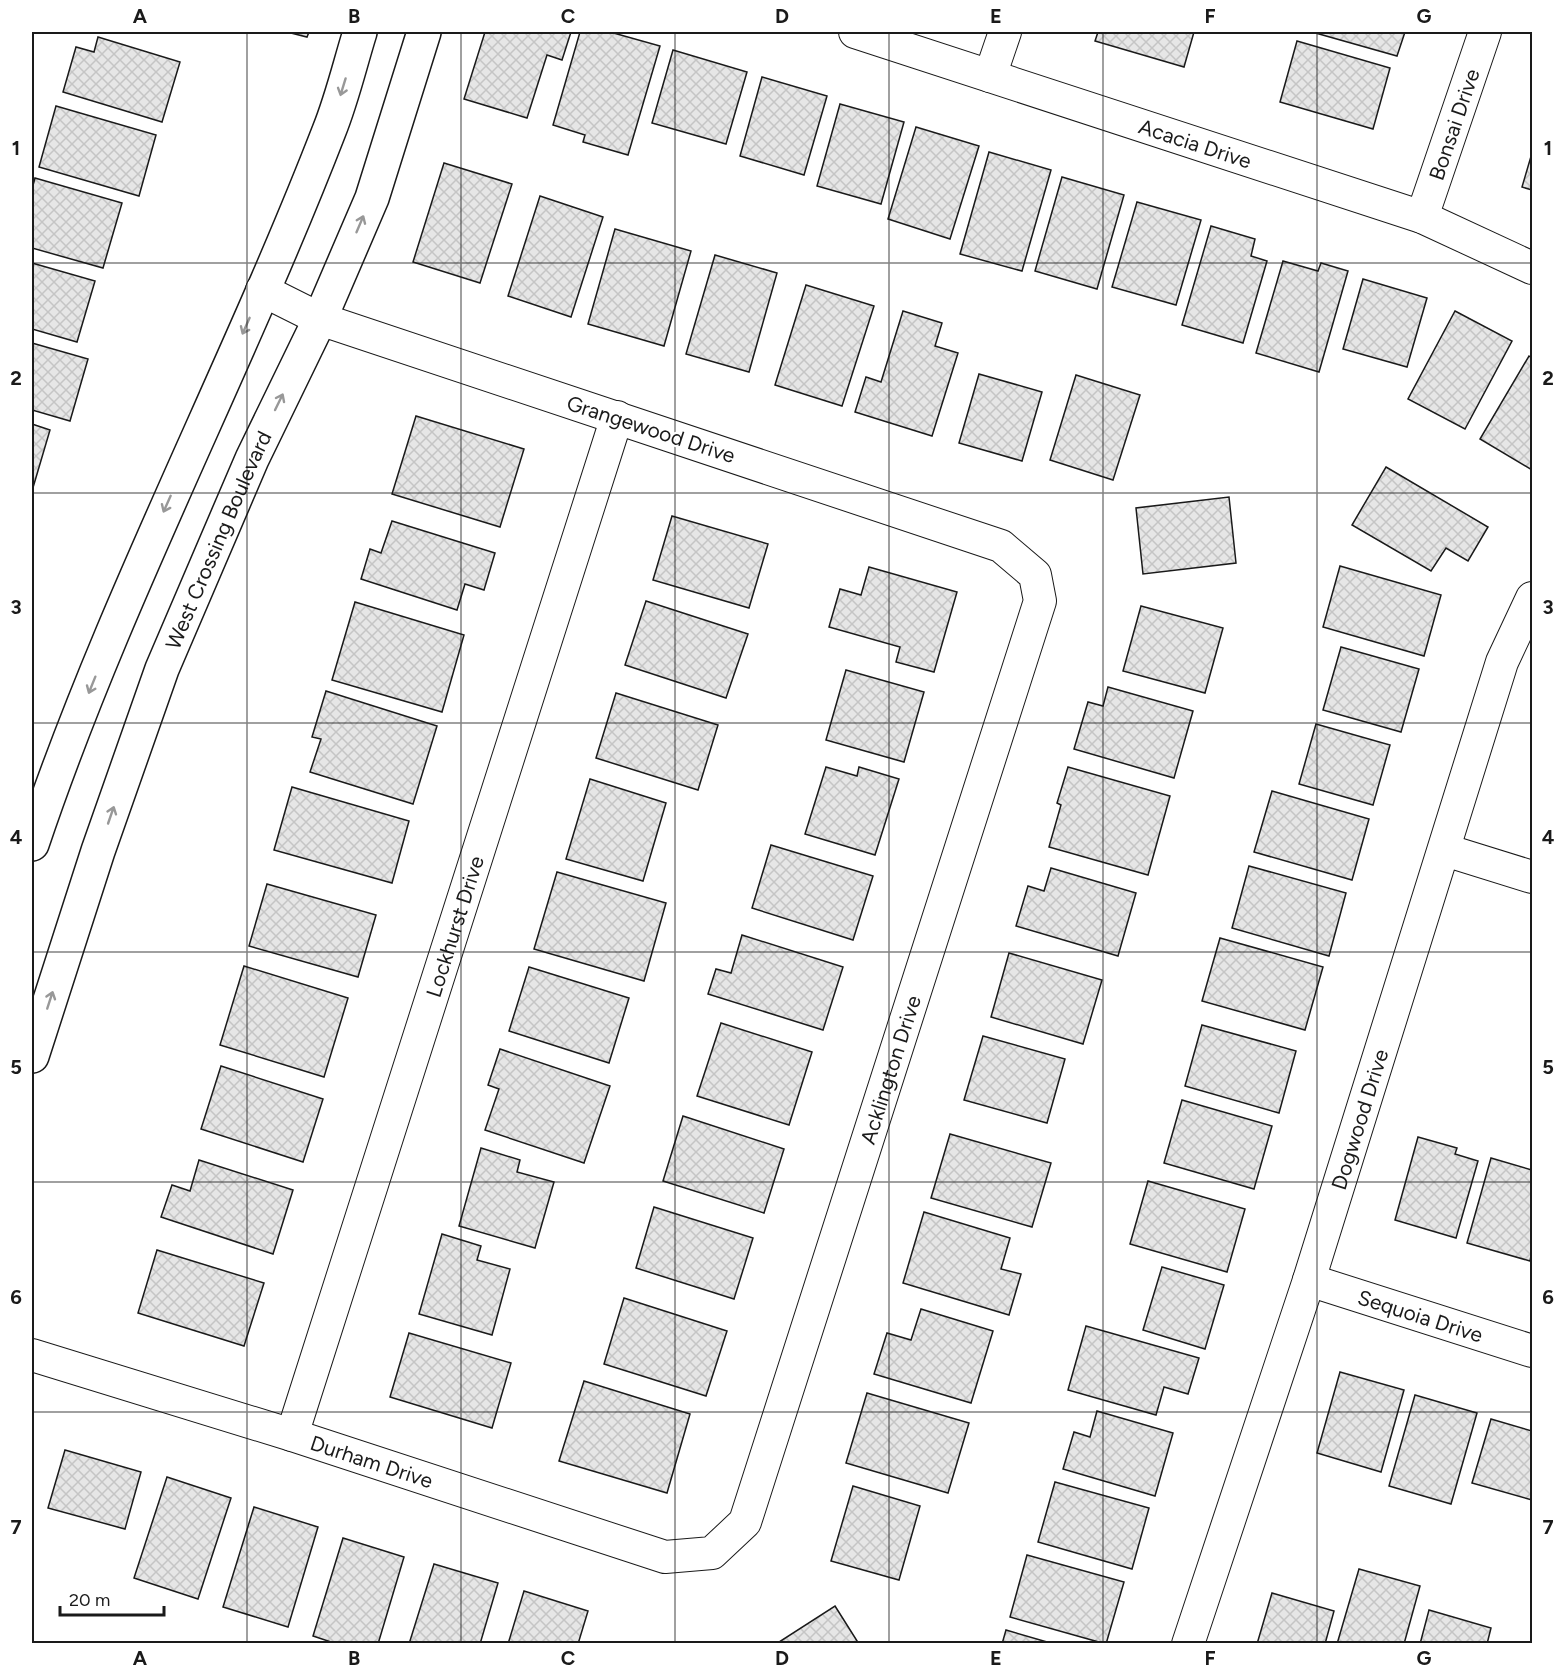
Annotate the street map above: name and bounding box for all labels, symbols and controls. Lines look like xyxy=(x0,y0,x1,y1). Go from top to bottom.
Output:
text: A xyxy=(133,4,148,28)
text: B xyxy=(348,4,360,28)
text: C xyxy=(561,4,575,28)
text: D xyxy=(775,4,789,28)
text: E xyxy=(990,4,1002,28)
text: F xyxy=(1204,4,1216,28)
text: G xyxy=(1417,4,1432,28)
street label: Bonsai Drive xyxy=(1423,65,1484,183)
one-way arrow xyxy=(337,77,348,96)
street label: Acacia Drive xyxy=(1136,113,1255,173)
text: 1 xyxy=(12,136,20,160)
text: 1 xyxy=(1544,136,1552,160)
one-way arrow xyxy=(355,216,367,234)
one-way arrow xyxy=(240,317,251,335)
text: 2 xyxy=(10,366,22,390)
text: 2 xyxy=(1542,366,1554,390)
street label: Grangewood Drive xyxy=(564,390,738,468)
one-way arrow xyxy=(274,393,286,411)
street label: West Crossing Boulevard xyxy=(160,427,276,653)
one-way arrow xyxy=(160,495,172,513)
text: 3 xyxy=(10,595,22,619)
text: 3 xyxy=(1542,595,1554,619)
one-way arrow xyxy=(86,675,97,693)
one-way arrow xyxy=(106,806,117,825)
text: 4 xyxy=(10,825,23,849)
text: 4 xyxy=(1542,825,1555,849)
street label: Lockhurst Drive xyxy=(420,853,489,1000)
one-way arrow xyxy=(45,991,56,1010)
street label: Acklington Drive xyxy=(854,992,925,1147)
street label: Dogwood Drive xyxy=(1326,1046,1393,1192)
text: 5 xyxy=(10,1055,22,1079)
text: 5 xyxy=(1542,1055,1554,1079)
street label: Sequoia Drive xyxy=(1355,1284,1486,1347)
text: 6 xyxy=(10,1285,22,1309)
text: 6 xyxy=(1542,1285,1554,1309)
street label: Durham Drive xyxy=(307,1429,436,1493)
text: 7 xyxy=(10,1515,22,1539)
text: 7 xyxy=(1542,1515,1554,1539)
scale bar xyxy=(60,1579,164,1617)
text: 20 m xyxy=(69,1589,110,1611)
text: A xyxy=(133,1646,148,1670)
text: B xyxy=(348,1646,360,1670)
text: C xyxy=(561,1646,575,1670)
text: D xyxy=(775,1646,789,1670)
text: E xyxy=(990,1646,1002,1670)
text: F xyxy=(1204,1646,1216,1670)
text: G xyxy=(1417,1646,1432,1670)

